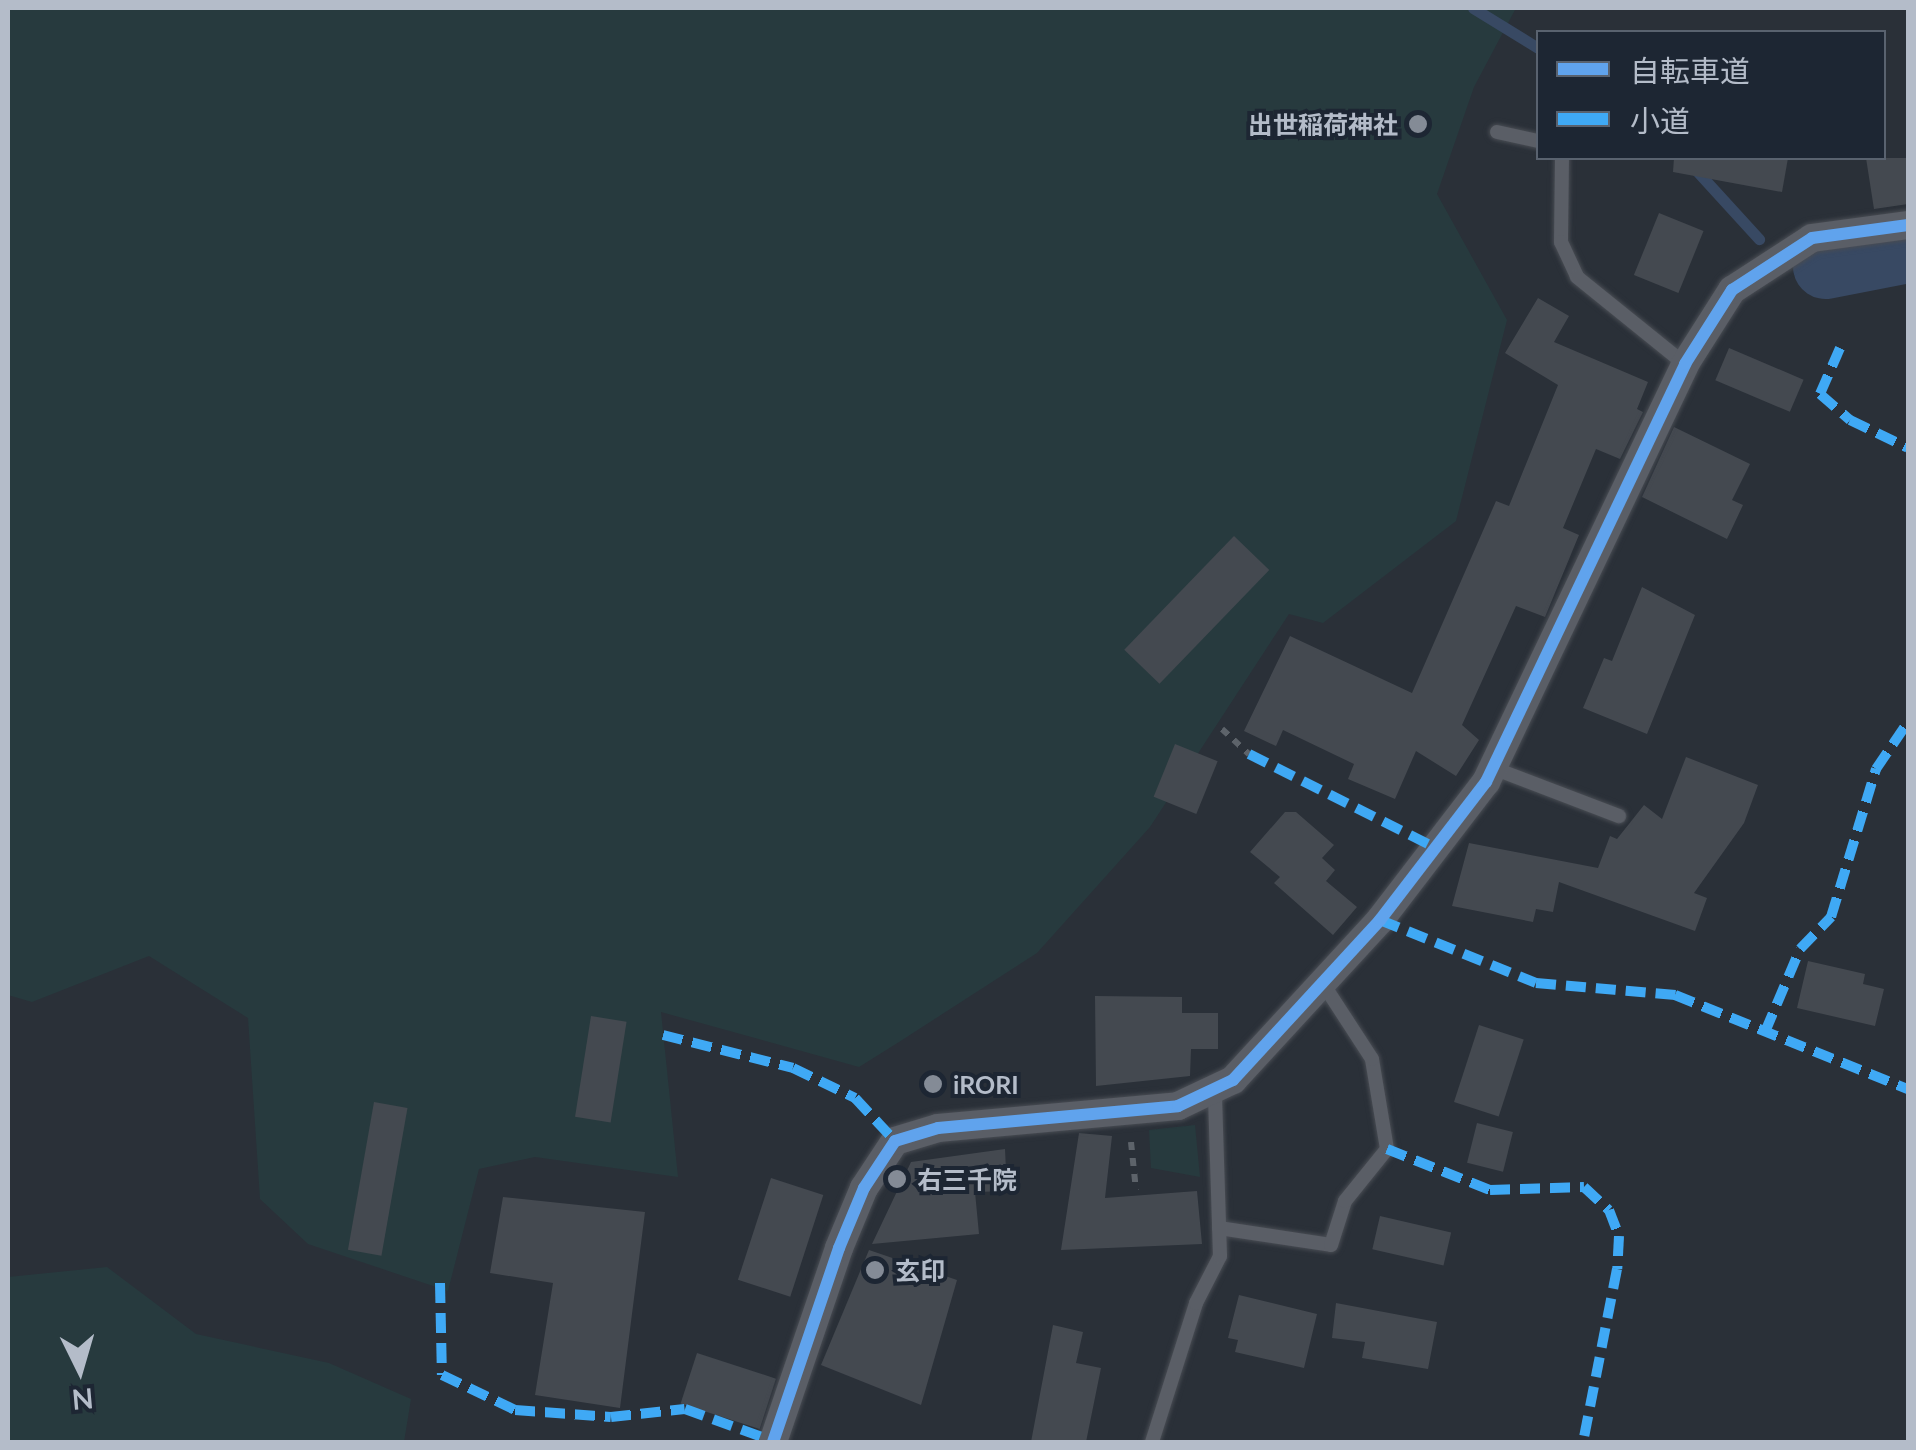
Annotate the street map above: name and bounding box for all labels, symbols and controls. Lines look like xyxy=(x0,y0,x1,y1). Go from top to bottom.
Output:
legend xyxy=(1536,30,1886,160)
text: 自転車道 xyxy=(1630,52,1750,88)
text: 小道 xyxy=(1630,102,1690,138)
place label: 出世稲荷神社 xyxy=(1248,109,1398,139)
marker: 出世稲荷神社 xyxy=(1407,113,1429,135)
place label: iRORI xyxy=(953,1069,1019,1099)
marker: iRORI xyxy=(922,1073,944,1095)
place label: 右三千院 xyxy=(917,1164,1017,1194)
marker: 右三千院 xyxy=(886,1168,908,1190)
place label: 玄印 xyxy=(895,1255,945,1285)
marker: 玄印 xyxy=(864,1259,886,1281)
north arrow xyxy=(30,1320,130,1420)
text: N xyxy=(70,1382,95,1418)

